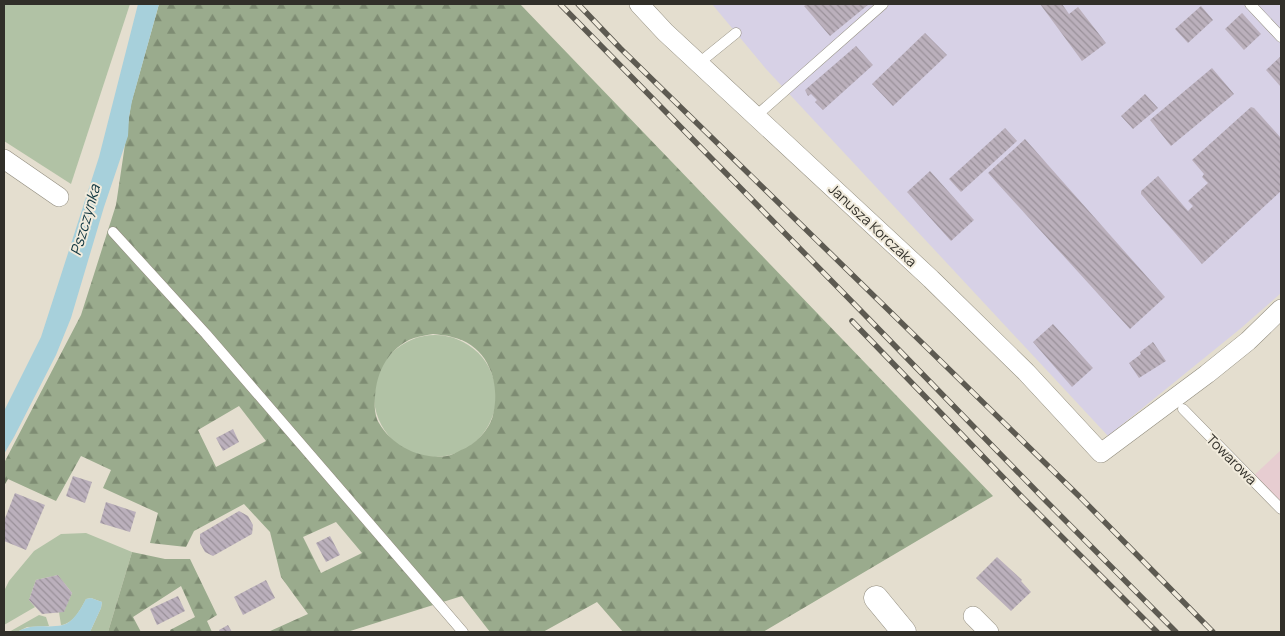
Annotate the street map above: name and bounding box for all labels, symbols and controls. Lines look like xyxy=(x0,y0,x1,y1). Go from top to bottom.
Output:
street label: Janusza Korczaka xyxy=(825,179,921,271)
water label: Pszczynka xyxy=(65,181,105,258)
street label: Towarowa xyxy=(1203,430,1261,488)

